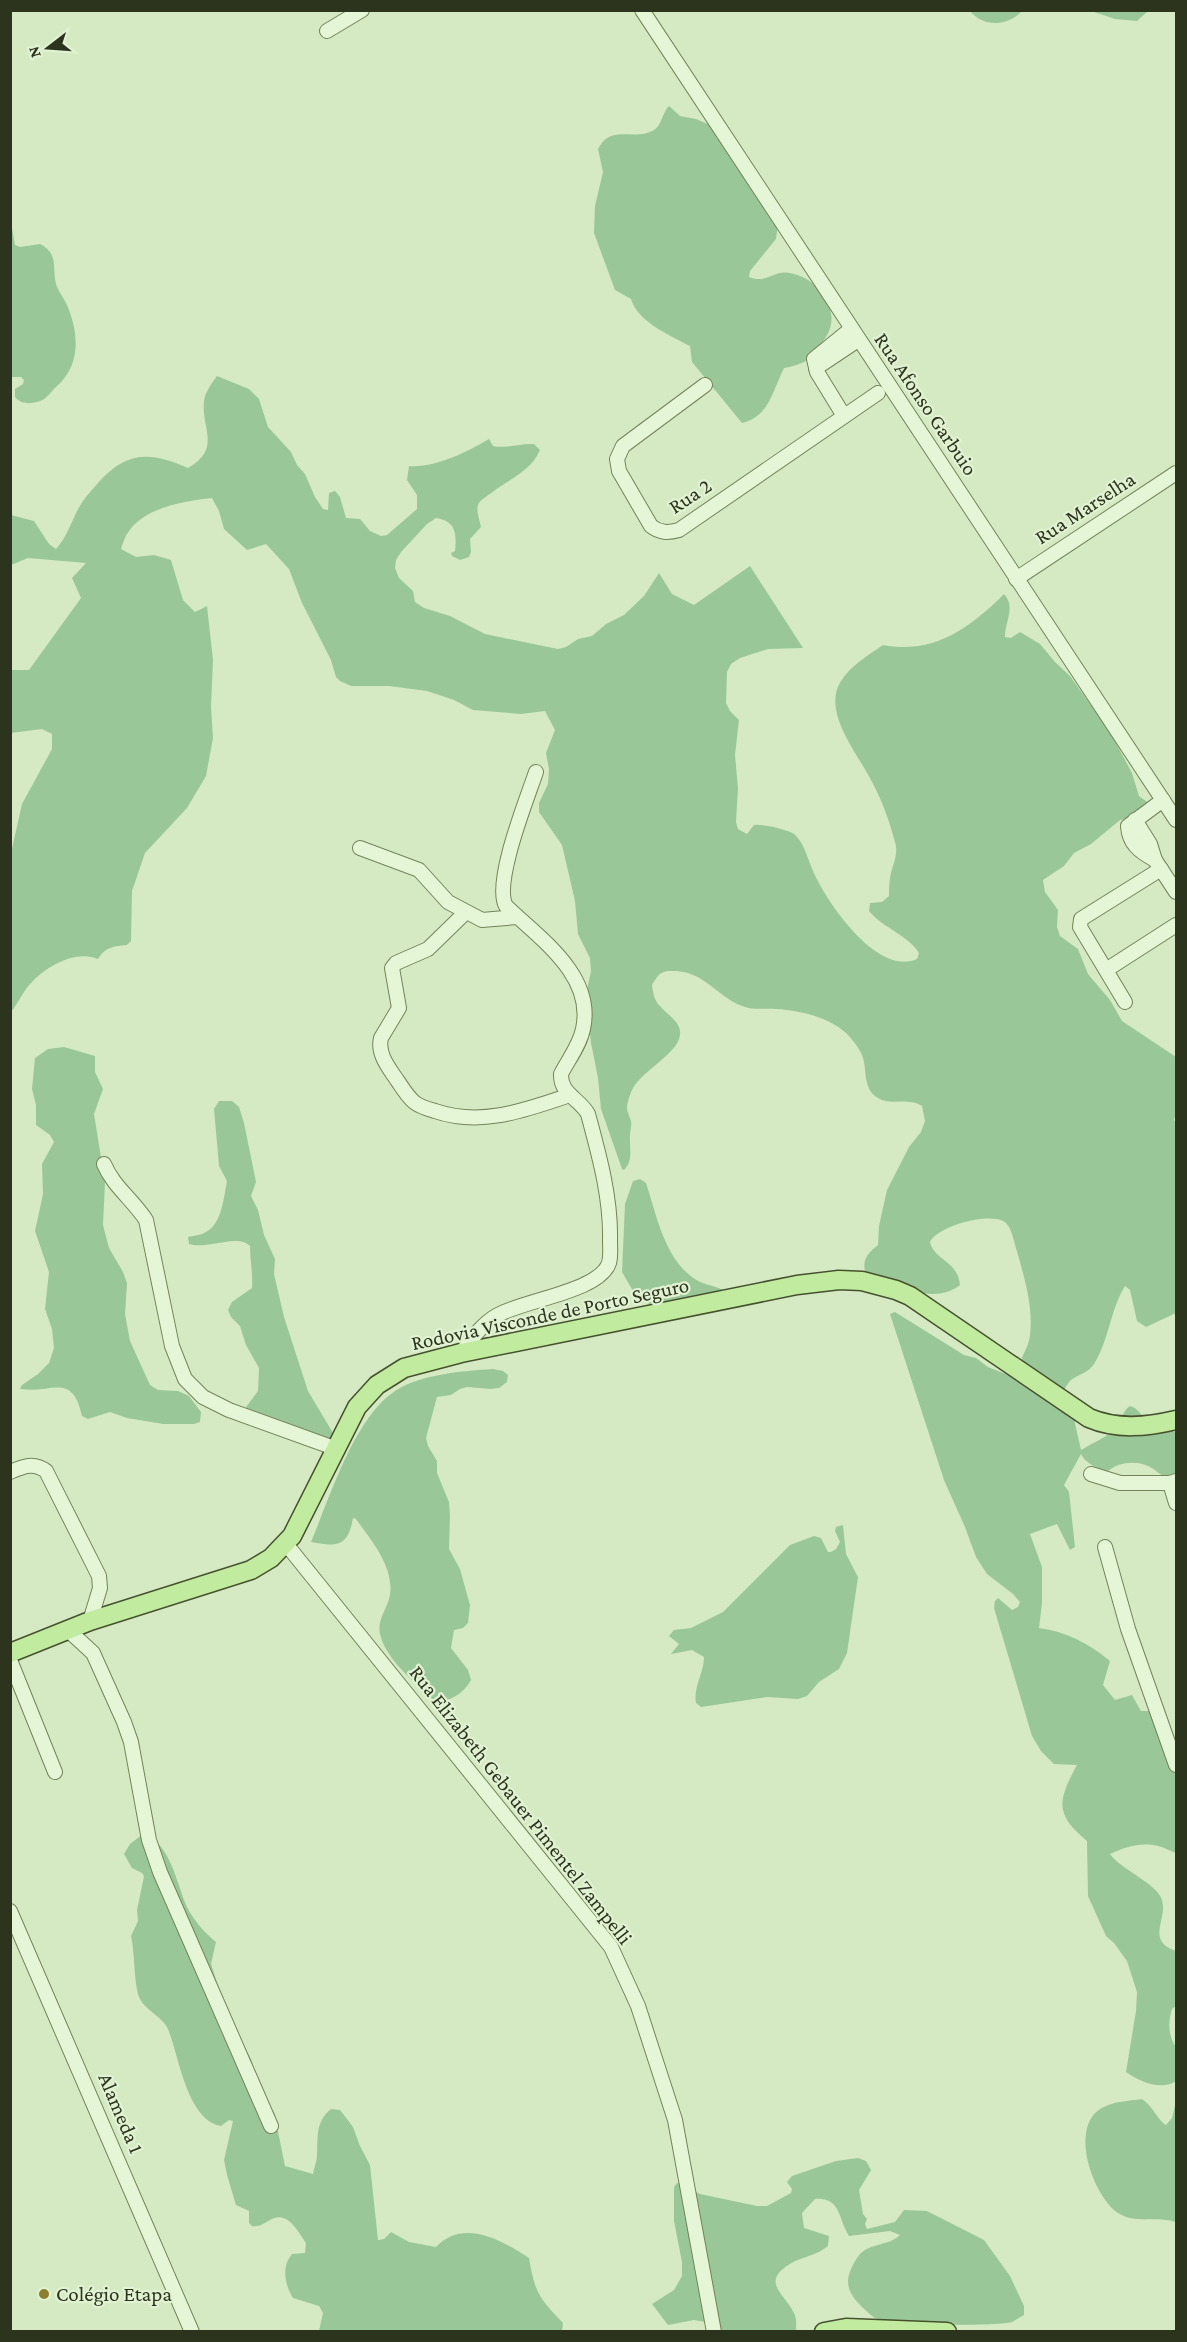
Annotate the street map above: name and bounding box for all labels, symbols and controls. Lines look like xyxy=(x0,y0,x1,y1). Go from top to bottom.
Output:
north arrow xyxy=(18,18,78,78)
text: N xyxy=(24,44,44,60)
street label: Rua Afonso Garbuio xyxy=(869,328,983,480)
street label: Rua Marselha xyxy=(1030,467,1140,549)
street label: Rua 2 xyxy=(664,473,716,519)
street label: Rodovia Visconde de Porto Seguro xyxy=(409,1273,691,1355)
street label: Rua Elizabeth Gebauer Pimentel Zampelli xyxy=(405,1661,638,1950)
street label: Alameda 1 xyxy=(93,2069,149,2157)
place label: Colégio Etapa xyxy=(56,2282,172,2306)
marker: Colégio Etapa xyxy=(37,2287,51,2301)

